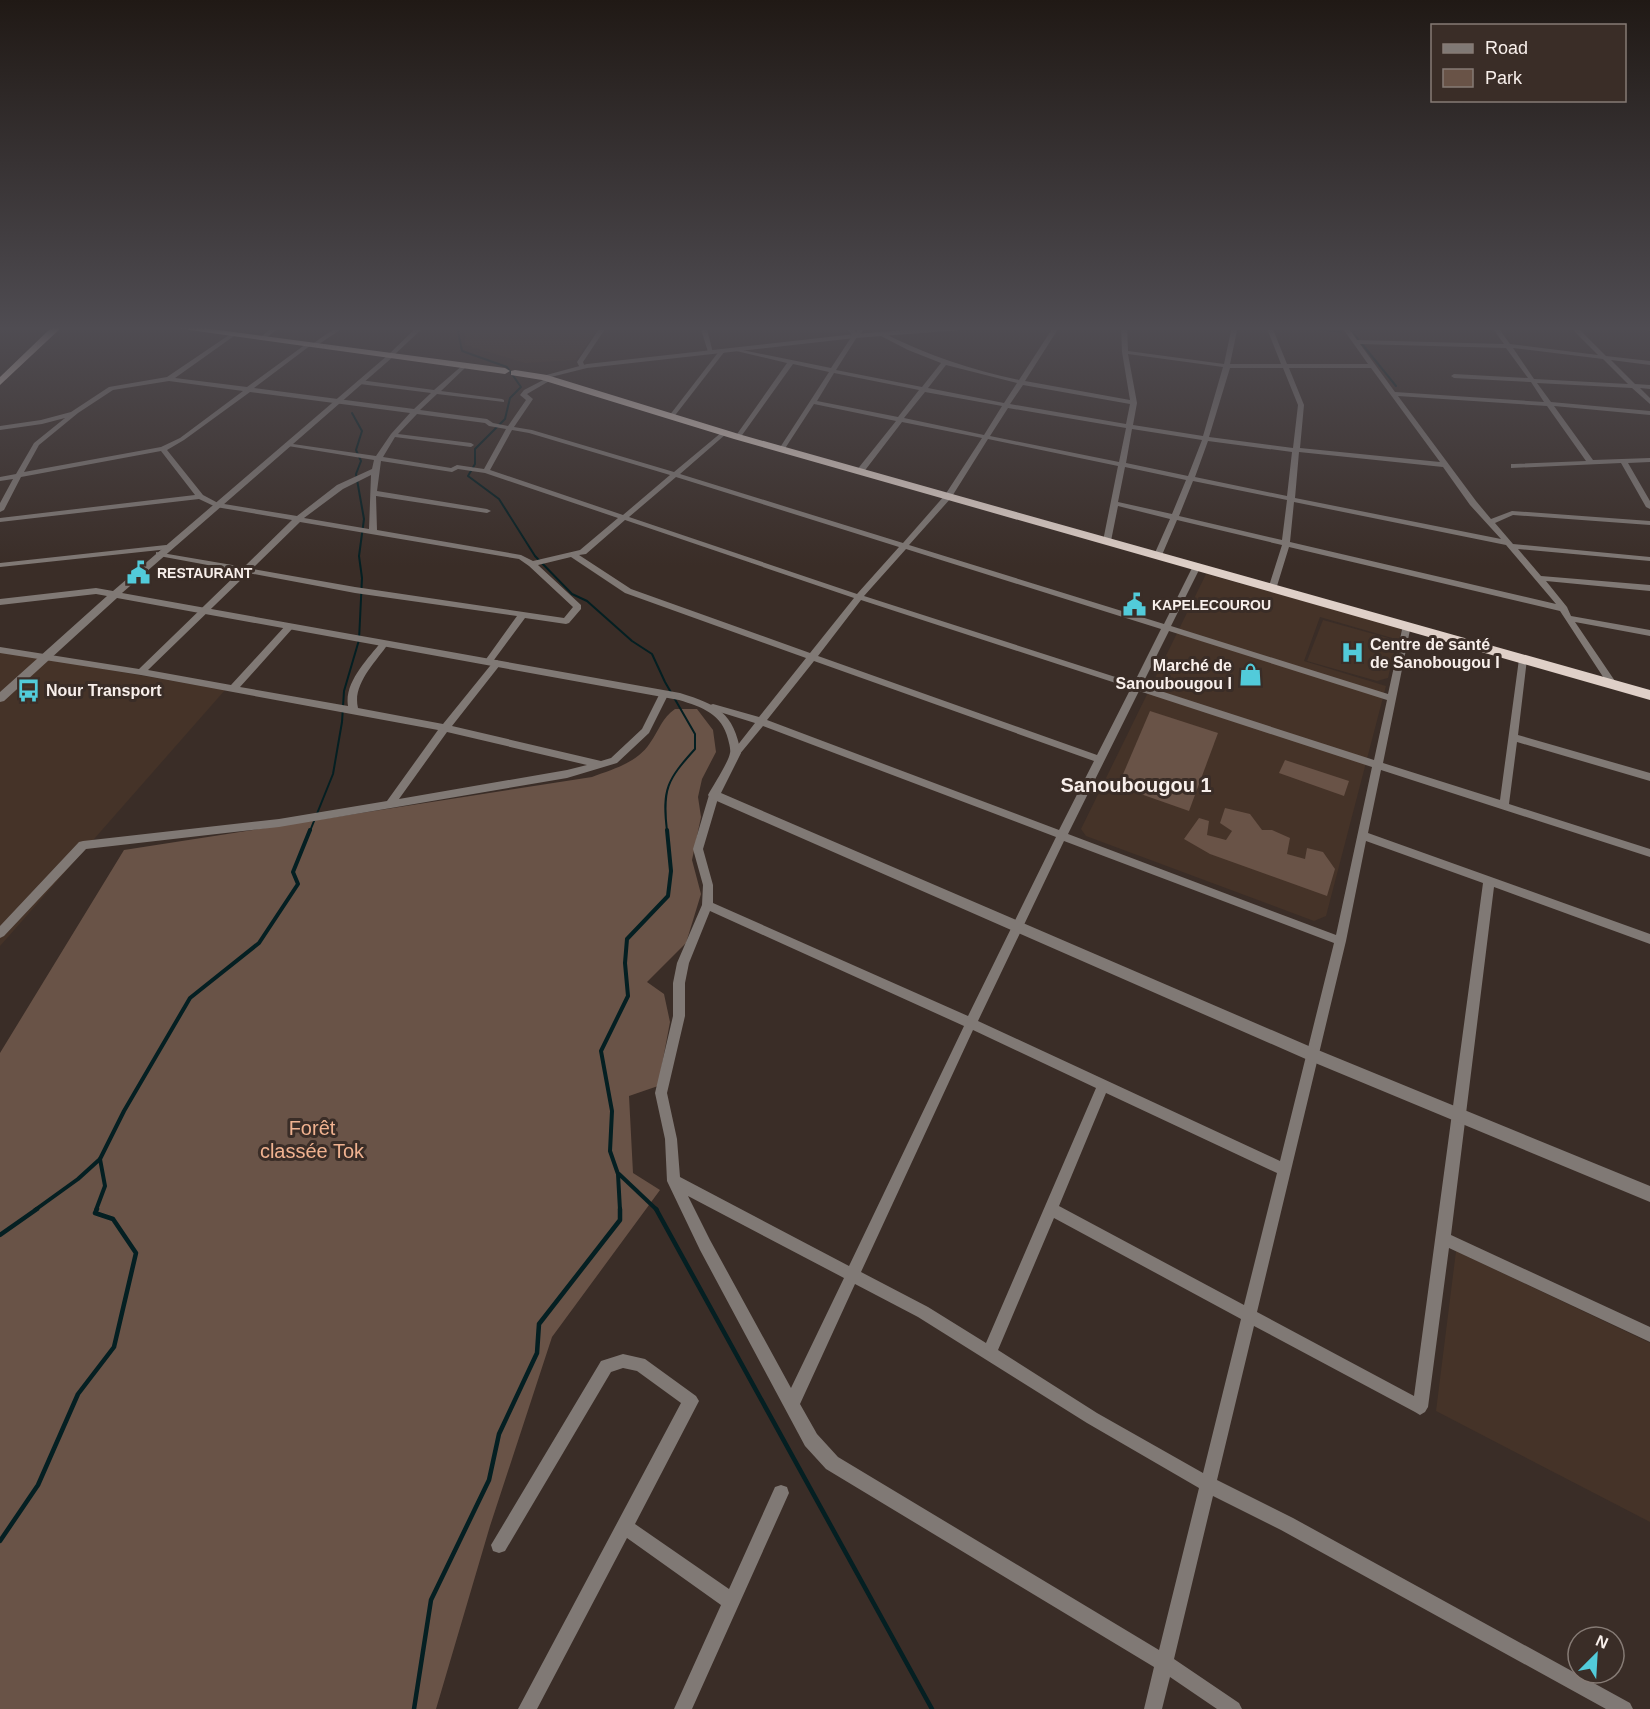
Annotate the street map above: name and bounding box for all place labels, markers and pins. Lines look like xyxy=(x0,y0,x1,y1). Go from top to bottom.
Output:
public building icon: RESTAURANT xyxy=(126,560,152,586)
place label: RESTAURANT xyxy=(157,565,253,581)
public building icon: KAPELECOUROU xyxy=(1121,592,1147,618)
place label: KAPELECOUROU xyxy=(1152,597,1271,613)
place label: Centre de santé de Sanobougou I xyxy=(1370,636,1500,671)
hospital icon: Centre de santé de Sanobougou I xyxy=(1339,640,1365,666)
place label: Marché de Sanoubougou I xyxy=(1116,657,1232,692)
shop icon: Marché de Sanoubougou I xyxy=(1237,661,1263,687)
bus stop icon: Nour Transport xyxy=(15,677,41,703)
place label: Nour Transport xyxy=(46,682,162,699)

